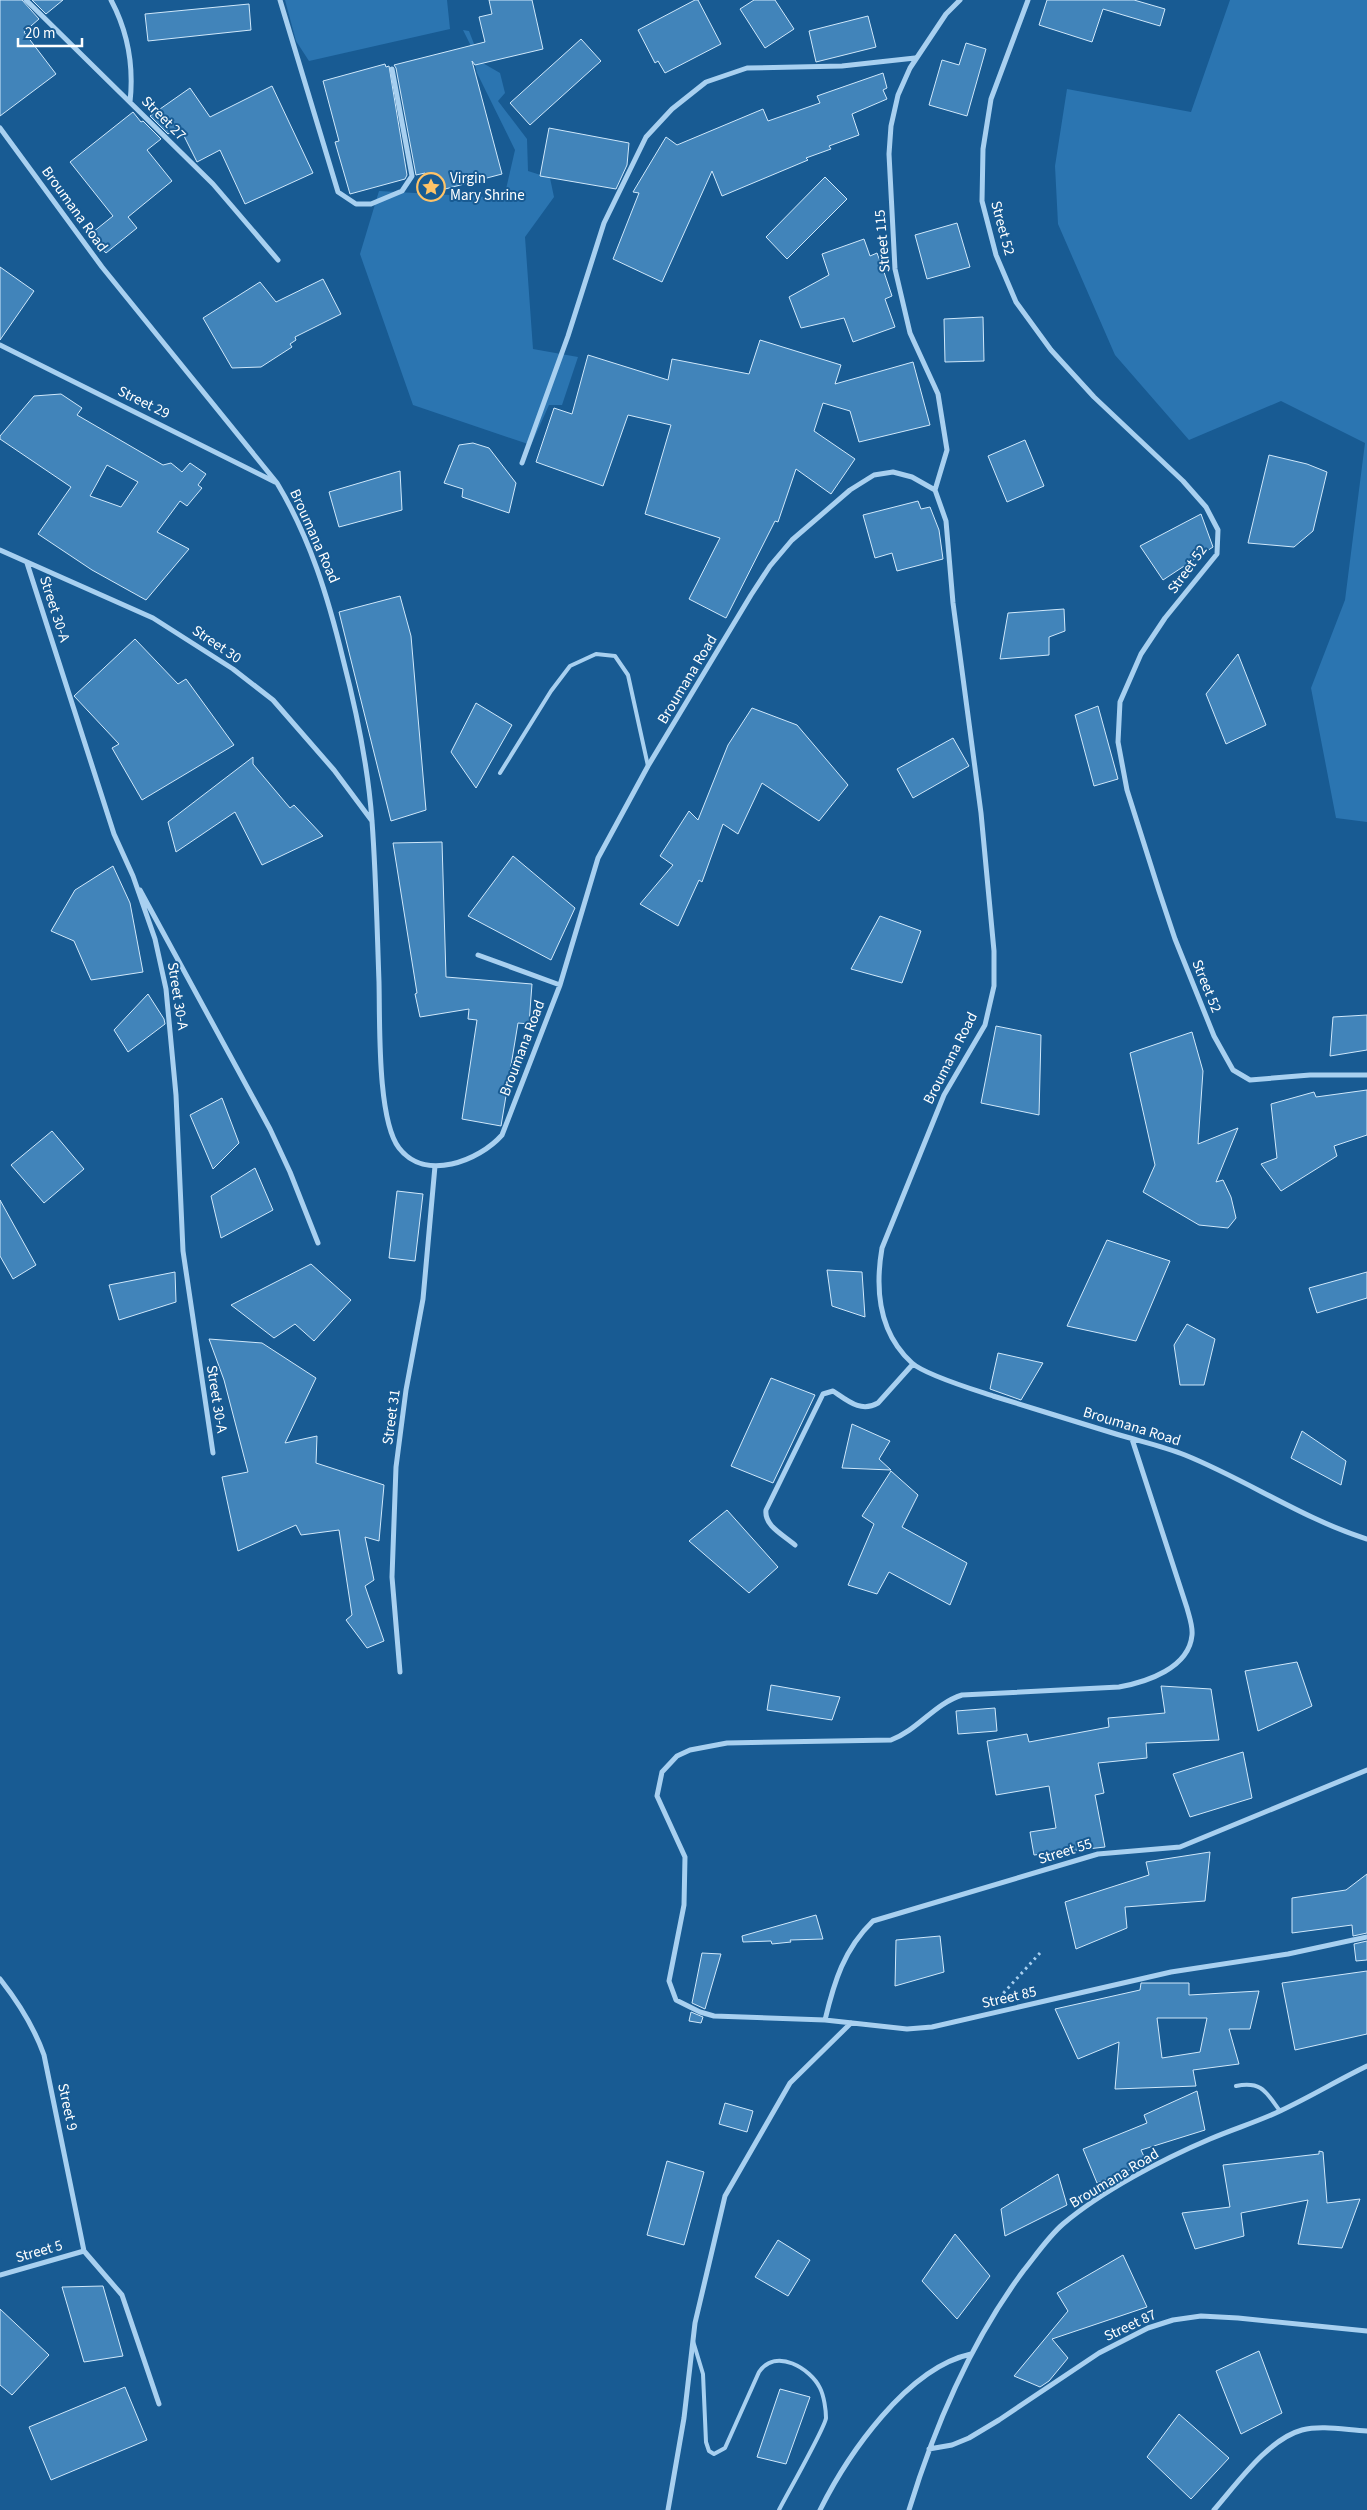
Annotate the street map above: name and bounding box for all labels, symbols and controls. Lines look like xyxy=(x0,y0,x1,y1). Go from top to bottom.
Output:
scale bar xyxy=(18,15,81,47)
text: 20 m xyxy=(25,23,55,44)
street label: Street 27 xyxy=(137,91,191,145)
street label: Broumana Road xyxy=(36,162,113,256)
place label: Virgin Mary Shrine xyxy=(450,168,525,206)
place icon: Virgin Mary Shrine xyxy=(416,172,446,202)
street label: Street 52 xyxy=(985,199,1020,258)
street label: Street 115 xyxy=(869,209,896,273)
street label: Street 29 xyxy=(114,381,173,424)
street label: Broumana Road xyxy=(284,486,345,587)
street label: Street 52 xyxy=(1163,541,1212,598)
street label: Street 30-A xyxy=(34,573,75,646)
street label: Street 30 xyxy=(188,620,246,669)
street label: Broumana Road xyxy=(652,631,722,728)
street label: Street 52 xyxy=(1186,957,1227,1016)
street label: Street 30-A xyxy=(162,961,193,1032)
street label: Broumana Road xyxy=(495,997,550,1099)
street label: Broumana Road xyxy=(918,1008,983,1108)
street label: Street 30-A xyxy=(201,1364,232,1435)
street label: Street 31 xyxy=(377,1388,406,1446)
street label: Broumana Road xyxy=(1080,1402,1183,1451)
street label: Street 55 xyxy=(1036,1833,1095,1870)
street label: Street 85 xyxy=(980,1981,1039,2014)
street label: Street 9 xyxy=(52,2081,83,2133)
street label: Broumana Road xyxy=(1066,2143,1163,2213)
street label: Street 5 xyxy=(13,2235,65,2268)
street label: Street 87 xyxy=(1101,2304,1160,2347)

